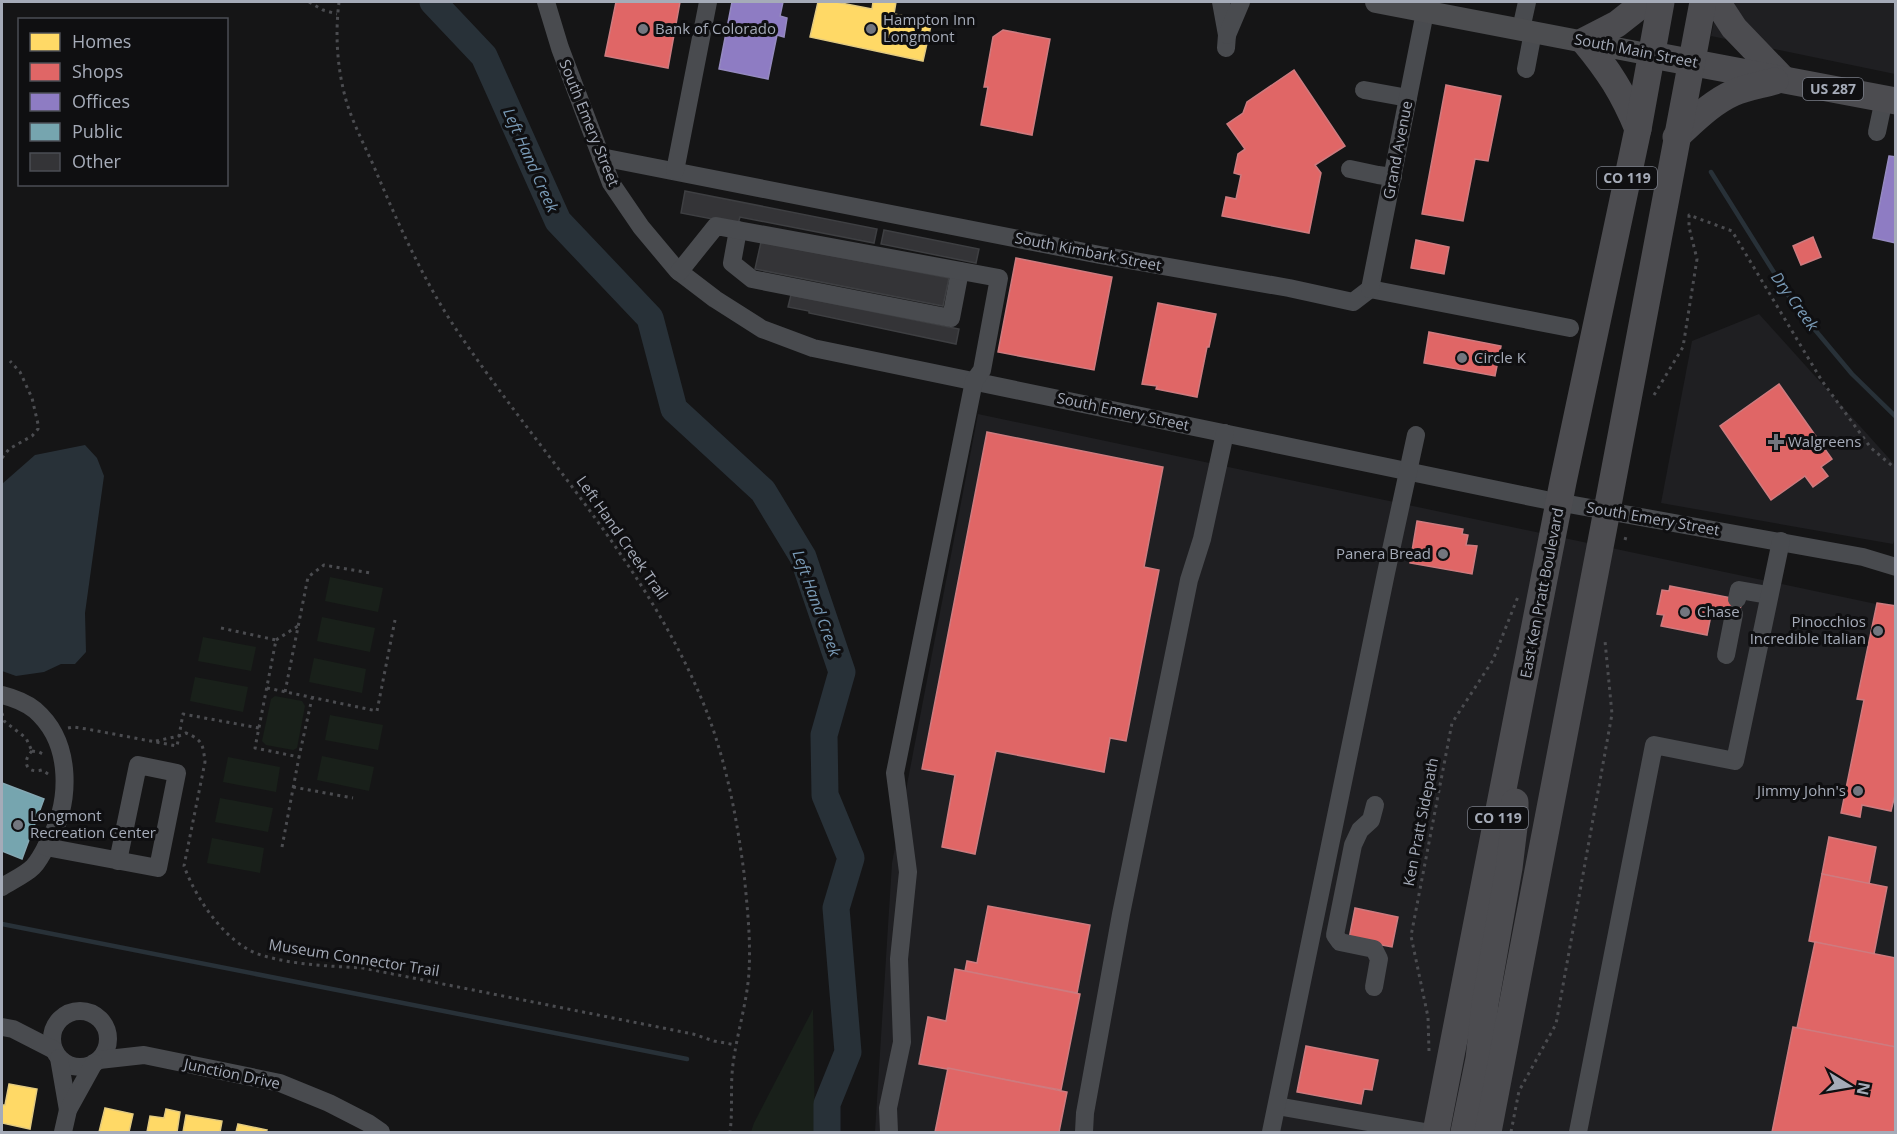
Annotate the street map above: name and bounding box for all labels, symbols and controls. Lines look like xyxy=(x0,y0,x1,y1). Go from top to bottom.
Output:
place label: Hampton Inn Longmont xyxy=(883,9,976,46)
legend xyxy=(18,18,228,186)
place label: Bank of Colorado xyxy=(655,18,776,38)
marker: Bank of Colorado xyxy=(636,22,650,36)
marker: Hampton Inn Longmont xyxy=(864,22,878,36)
street label: South Main Street xyxy=(1573,28,1700,72)
text: Homes xyxy=(72,29,131,53)
street label: South Emery Street xyxy=(555,56,624,189)
text: Shops xyxy=(72,59,123,83)
road number: US 287 xyxy=(1803,78,1863,100)
text: Offices xyxy=(72,89,130,113)
street label: Grand Avenue xyxy=(1378,99,1416,201)
water label: Left Hand Creek xyxy=(498,104,564,217)
text: Public xyxy=(72,119,123,143)
text: Other xyxy=(72,149,122,173)
road number: CO 119 xyxy=(1597,167,1657,189)
street label: South Kimbark Street xyxy=(1013,227,1163,275)
water label: Dry Creek xyxy=(1766,267,1825,336)
place label: Circle K xyxy=(1474,347,1527,367)
marker: Circle K xyxy=(1455,351,1469,365)
street label: South Emery Street xyxy=(1055,387,1191,435)
place label: Walgreens xyxy=(1788,431,1861,451)
marker: Walgreens xyxy=(1769,435,1783,449)
street label: Left Hand Creek Trail xyxy=(573,472,673,603)
street label: South Emery Street xyxy=(1585,496,1721,540)
street label: East Ken Pratt Boulevard xyxy=(1515,506,1567,680)
place label: Panera Bread xyxy=(1336,543,1431,563)
water label: Left Hand Creek xyxy=(787,547,847,661)
marker: Panera Bread xyxy=(1436,547,1450,561)
place label: Chase xyxy=(1697,601,1740,621)
marker: Chase xyxy=(1678,605,1692,619)
place label: Pinocchios Incredible Italian xyxy=(1750,611,1866,648)
marker: Pinocchios Incredible Italian xyxy=(1871,624,1885,638)
street label: Ken Pratt Sidepath xyxy=(1398,756,1442,888)
place label: Jimmy John's xyxy=(1755,780,1846,800)
marker: Jimmy John's xyxy=(1851,784,1865,798)
place label: Longmont Recreation Center xyxy=(30,805,156,842)
road number: CO 119 xyxy=(1468,807,1528,829)
marker: Longmont Recreation Center xyxy=(11,818,25,832)
street label: Museum Connector Trail xyxy=(267,934,441,980)
street label: Junction Drive xyxy=(180,1053,282,1093)
north arrow xyxy=(1819,1056,1879,1116)
text: N xyxy=(1852,1080,1876,1097)

